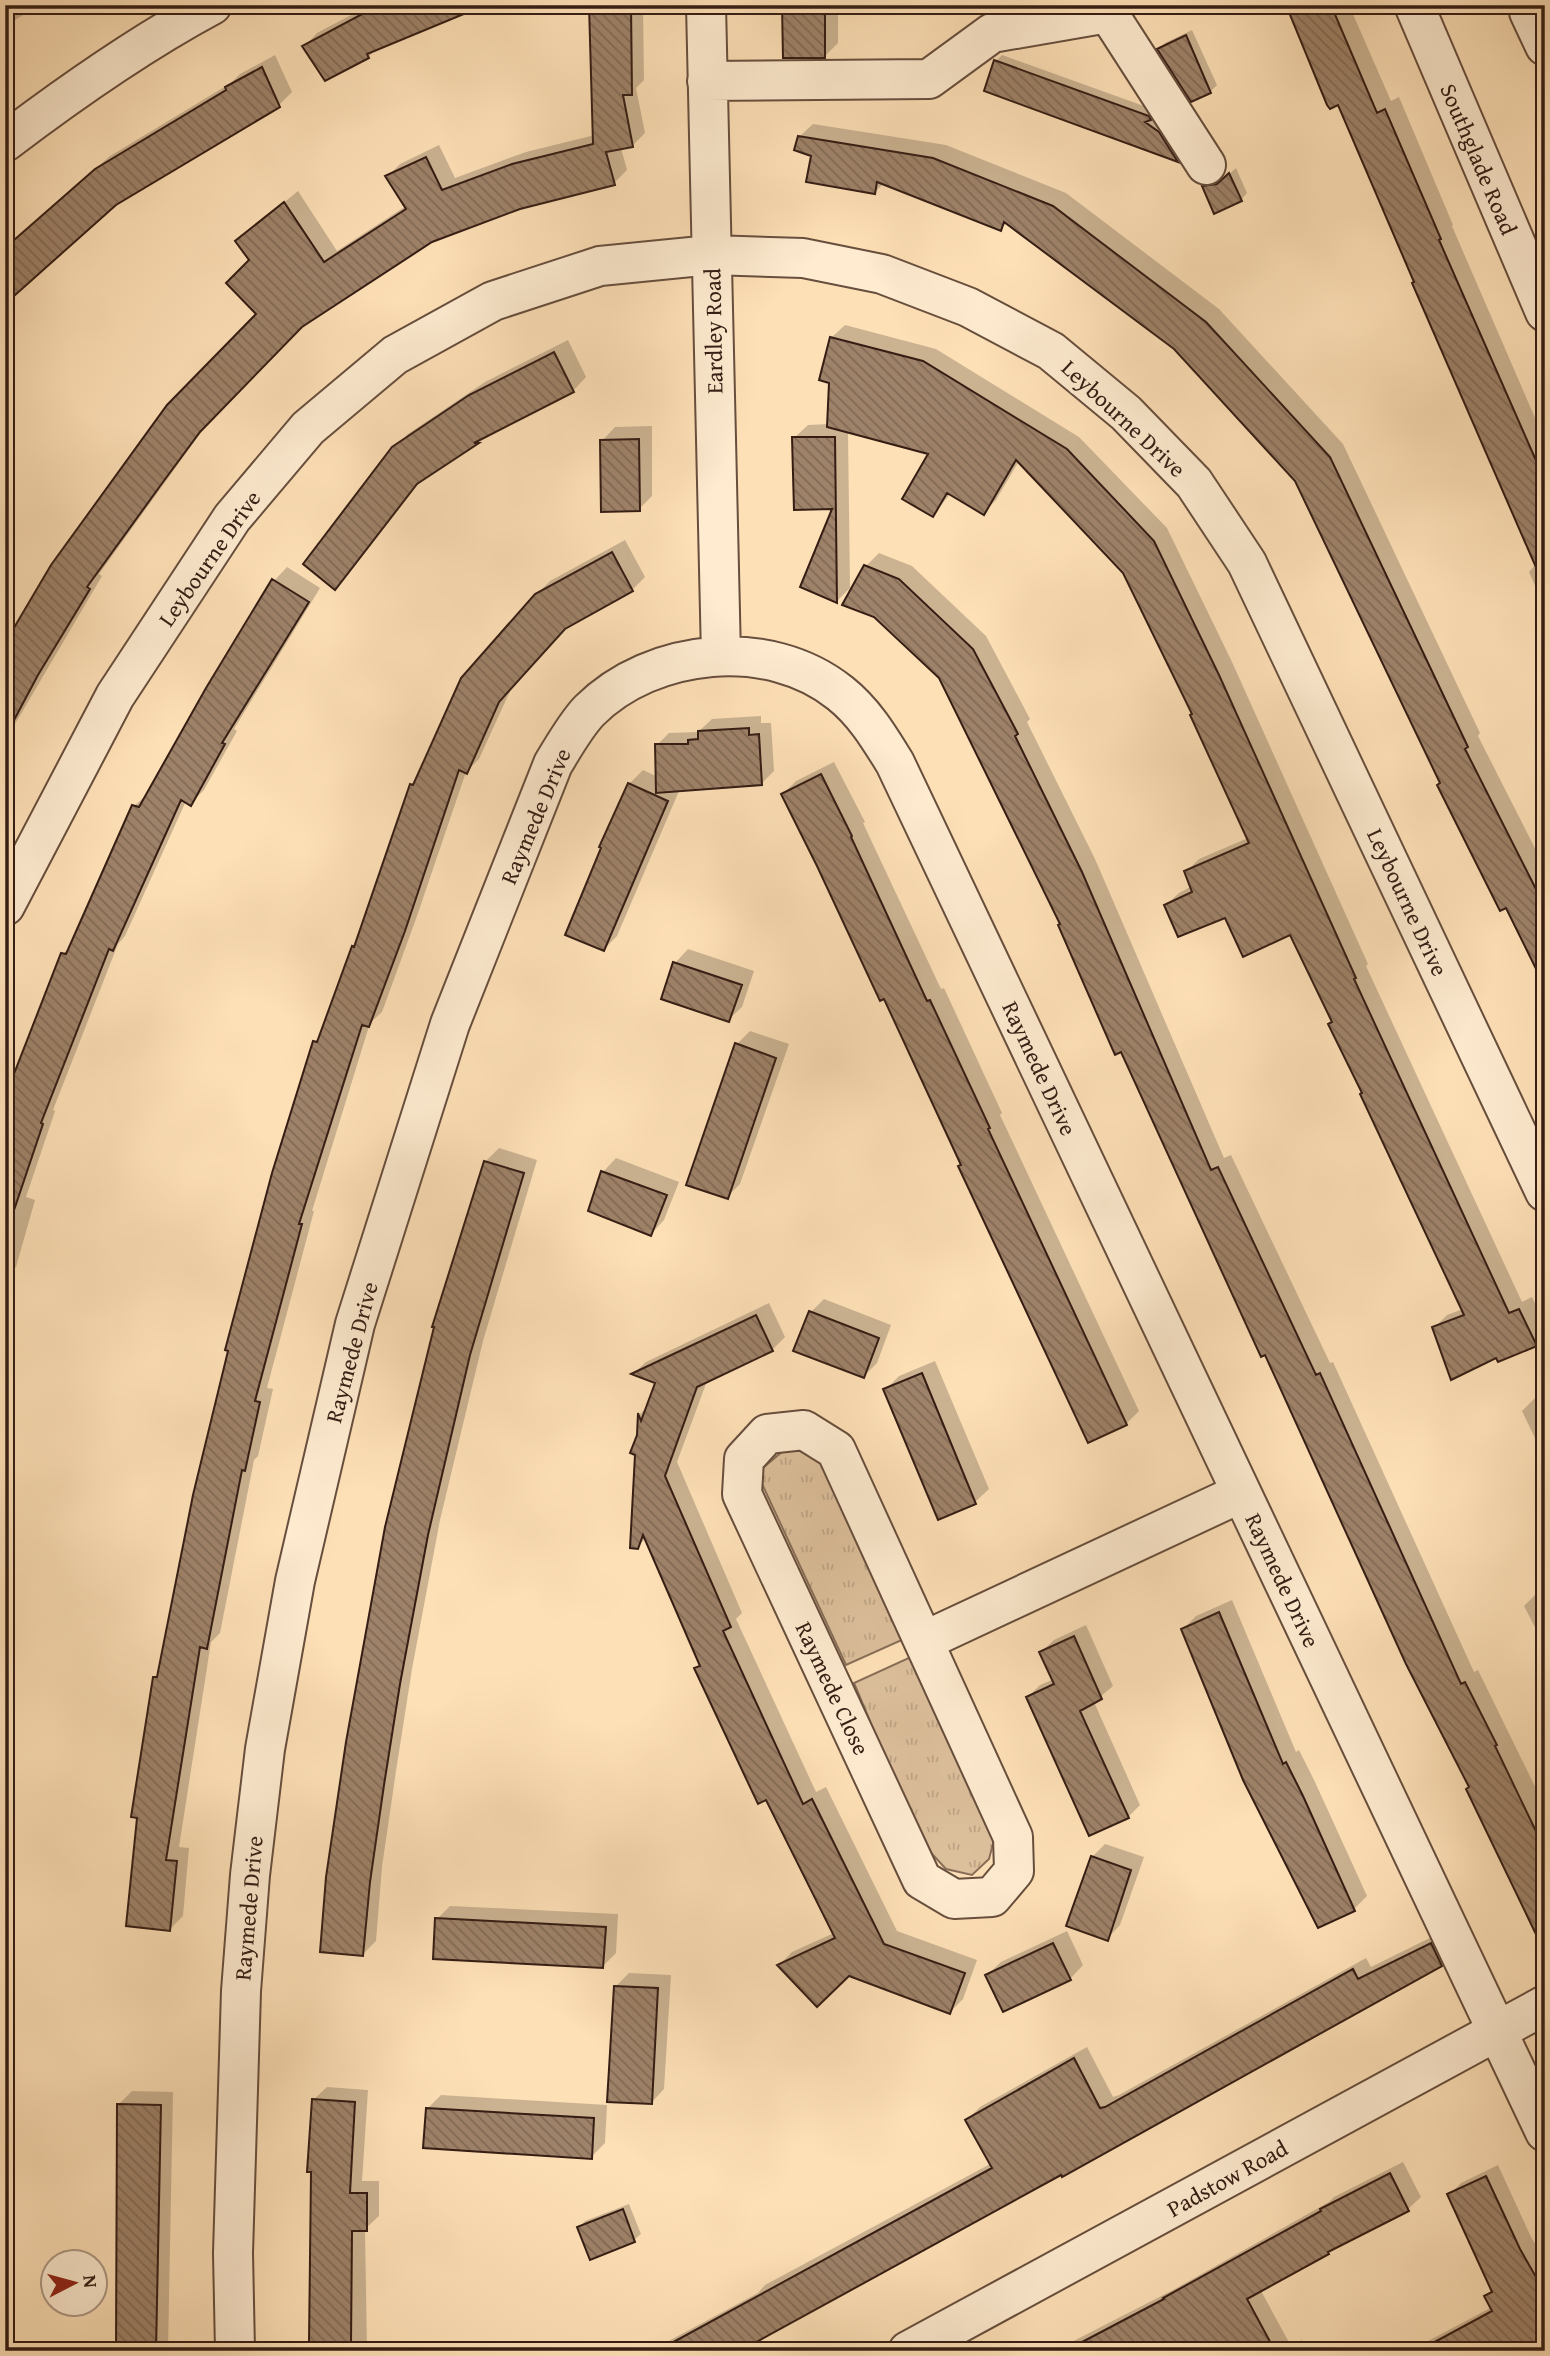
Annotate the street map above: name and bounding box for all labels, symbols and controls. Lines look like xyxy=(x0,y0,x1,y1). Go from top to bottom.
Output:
street label: Southglade Road xyxy=(1432,78,1526,240)
street label: Eardley Road xyxy=(695,267,731,394)
street label: Leybourne Drive xyxy=(1054,352,1194,484)
street label: Leybourne Drive xyxy=(150,483,268,633)
street label: Raymede Drive xyxy=(492,743,578,889)
street label: Leybourne Drive xyxy=(1359,823,1457,981)
street label: Raymede Drive xyxy=(994,995,1086,1141)
street label: Raymede Drive xyxy=(316,1278,386,1426)
street label: Raymede Drive xyxy=(1237,1507,1329,1653)
street label: Raymede Close xyxy=(788,1616,878,1760)
street label: Raymede Drive xyxy=(225,1834,271,1982)
street label: Padstow Road xyxy=(1161,2131,1294,2225)
north arrow xyxy=(38,2248,108,2318)
text: N xyxy=(76,2273,106,2289)

